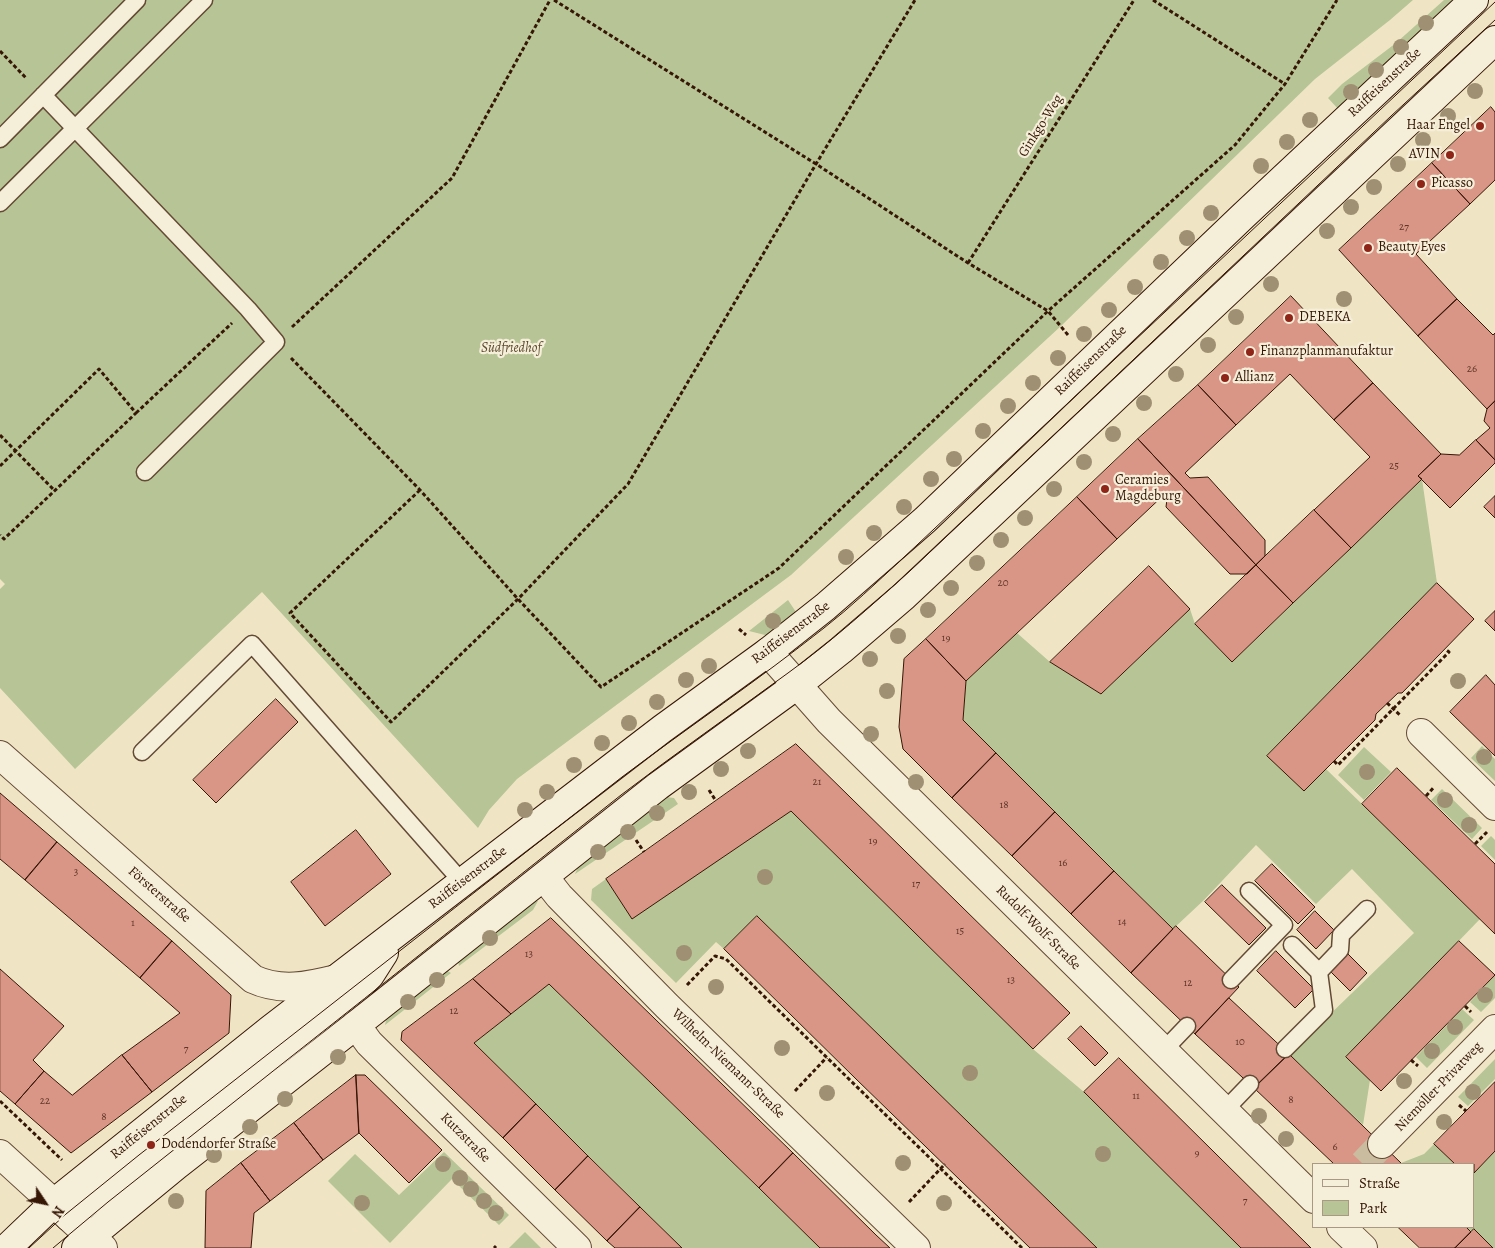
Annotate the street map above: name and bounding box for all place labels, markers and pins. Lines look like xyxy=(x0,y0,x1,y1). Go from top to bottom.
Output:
place label: Haar Engel xyxy=(1406,118,1470,134)
marker: Haar Engel xyxy=(1474,120,1486,132)
place label: AVIN xyxy=(1409,147,1440,163)
marker: AVIN xyxy=(1444,149,1456,161)
place label: Picasso xyxy=(1431,176,1473,192)
marker: Picasso xyxy=(1415,178,1427,190)
place label: Beauty Eyes xyxy=(1378,240,1446,256)
marker: Beauty Eyes xyxy=(1362,242,1374,254)
place label: DEBEKA xyxy=(1299,310,1350,326)
marker: DEBEKA xyxy=(1283,312,1295,324)
place label: Finanzplanmanufaktur xyxy=(1260,344,1393,360)
marker: Finanzplanmanufaktur xyxy=(1244,346,1256,358)
place label: Allianz xyxy=(1235,370,1274,386)
marker: Allianz xyxy=(1219,372,1231,384)
place label: Ceramies Magdeburg xyxy=(1115,473,1181,506)
marker: Ceramies Magdeburg xyxy=(1099,483,1111,495)
place label: Dodendorfer Straße xyxy=(161,1137,276,1153)
marker: Dodendorfer Straße xyxy=(145,1139,157,1151)

